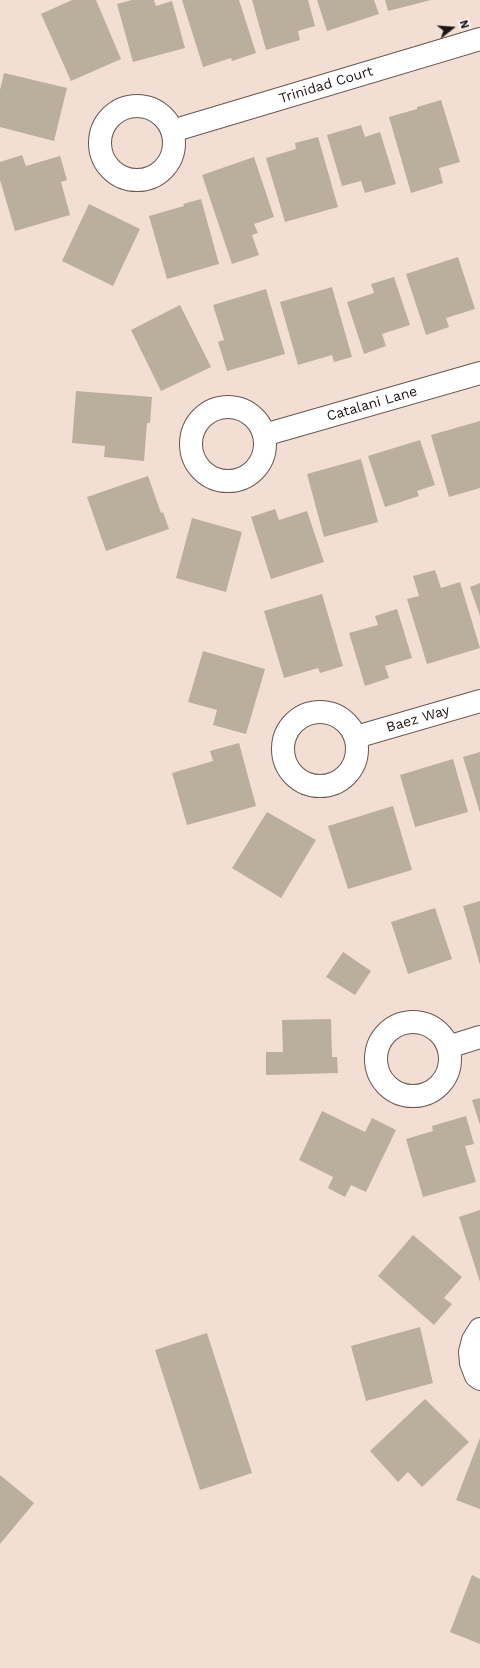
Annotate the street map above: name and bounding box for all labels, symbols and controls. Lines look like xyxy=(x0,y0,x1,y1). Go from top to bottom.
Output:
north arrow xyxy=(432,8,472,48)
text: N xyxy=(457,19,471,30)
street label: Trinidad Court xyxy=(277,63,375,107)
street label: Catalani Lane xyxy=(325,383,419,425)
street label: Baez Way xyxy=(384,702,452,736)

